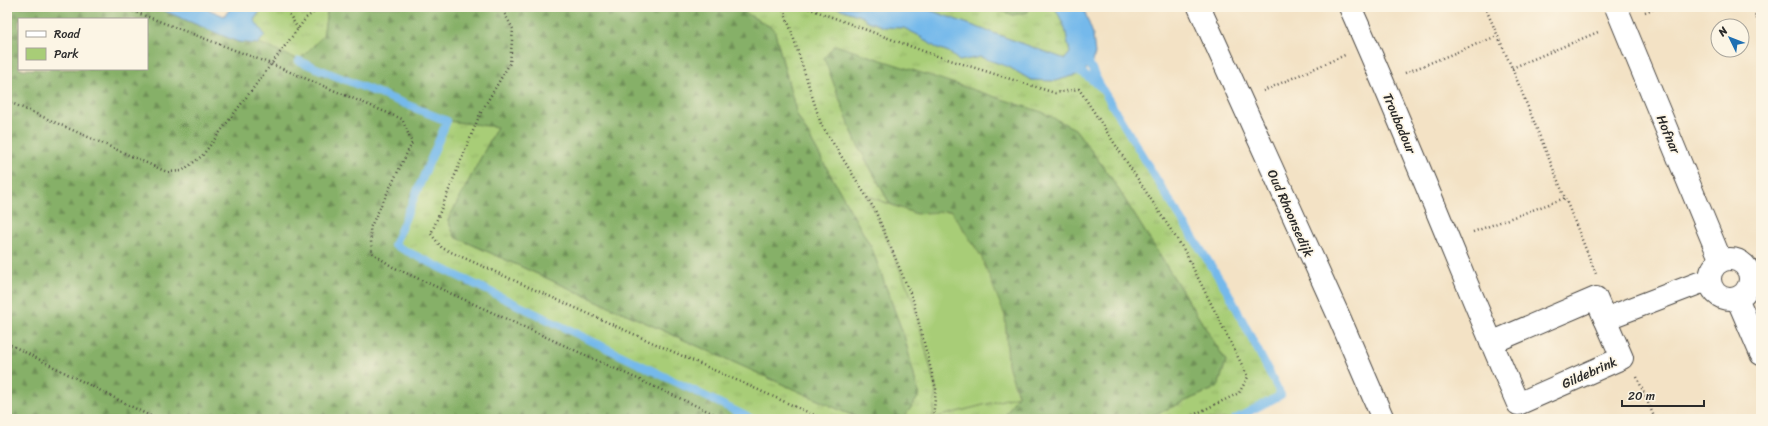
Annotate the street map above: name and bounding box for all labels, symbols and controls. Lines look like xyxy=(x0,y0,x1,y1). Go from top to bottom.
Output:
legend xyxy=(18,18,148,70)
north arrow xyxy=(1710,18,1750,58)
text: N xyxy=(1713,22,1733,42)
text: Road xyxy=(54,23,81,45)
text: Park xyxy=(54,43,79,65)
street label: Troubadour xyxy=(1376,89,1423,158)
street label: Hofnar xyxy=(1650,111,1687,158)
street label: Oud Rhoonsedijk xyxy=(1261,165,1320,261)
street label: Gildebrink xyxy=(1558,350,1621,395)
scale bar xyxy=(1622,382,1704,408)
text: 20 m xyxy=(1628,385,1655,407)

